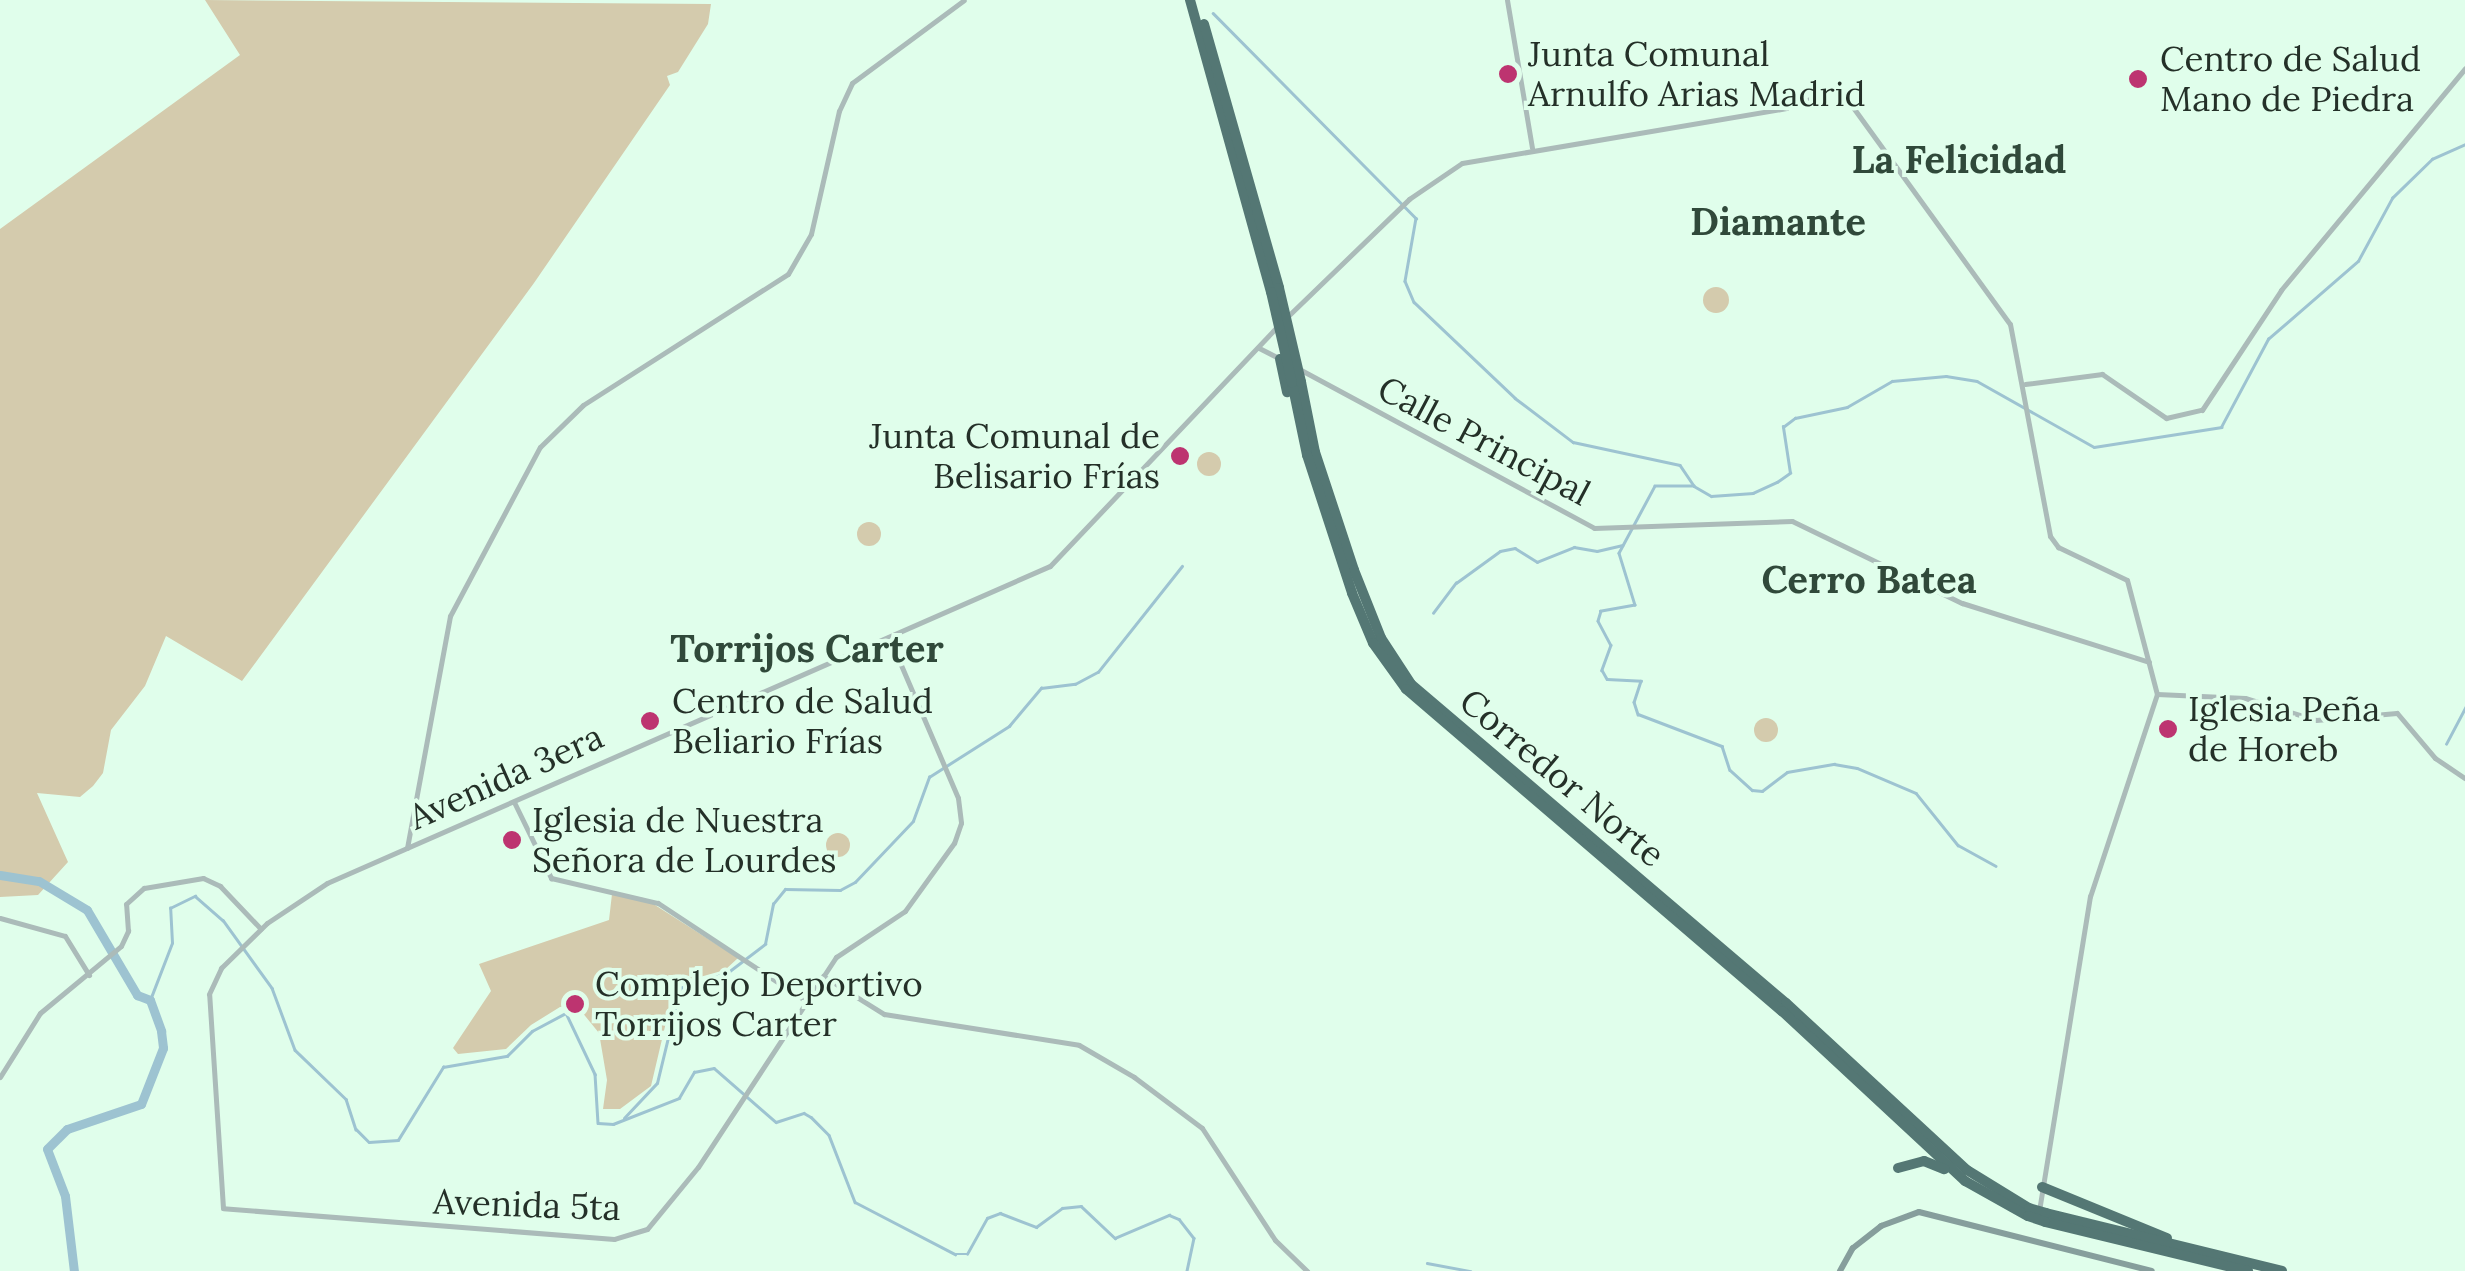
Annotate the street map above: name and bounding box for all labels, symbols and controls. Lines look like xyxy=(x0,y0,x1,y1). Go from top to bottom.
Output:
place label: Junta Comunal Arnulfo Arias Madrid xyxy=(1528,33,1865,115)
place label: Centro de Salud Mano de Piedra xyxy=(2160,38,2421,120)
marker: Junta Comunal Arnulfo Arias Madrid xyxy=(1497,63,1519,85)
marker: Centro de Salud Mano de Piedra xyxy=(2125,66,2151,92)
district label: La Felicidad xyxy=(1851,137,2067,183)
district label: Diamante xyxy=(1690,199,1866,245)
street label: Calle Principal xyxy=(1371,368,1597,514)
place label: Junta Comunal de Belisario Frías xyxy=(869,415,1160,497)
marker: Junta Comunal de Belisario Frías xyxy=(1169,445,1191,467)
district label: Cerro Batea xyxy=(1761,557,1977,603)
district label: Torrijos Carter xyxy=(670,626,944,672)
place label: Centro de Salud Beliario Frías xyxy=(672,680,933,762)
street label: Corredor Norte xyxy=(1451,680,1673,876)
place label: Iglesia Peña de Horeb xyxy=(2188,688,2380,770)
marker: Centro de Salud Beliario Frías xyxy=(637,708,663,734)
street label: Avenida 3era xyxy=(402,715,610,839)
marker: Iglesia Peña de Horeb xyxy=(2157,718,2179,740)
place label: Iglesia de Nuestra Señora de Lourdes xyxy=(532,799,836,881)
marker: Iglesia de Nuestra Señora de Lourdes xyxy=(501,829,523,851)
place label: Complejo Deportivo Torrijos Carter xyxy=(595,963,923,1045)
marker: Complejo Deportivo Torrijos Carter xyxy=(564,993,586,1015)
street label: Avenida 5ta xyxy=(433,1181,621,1229)

